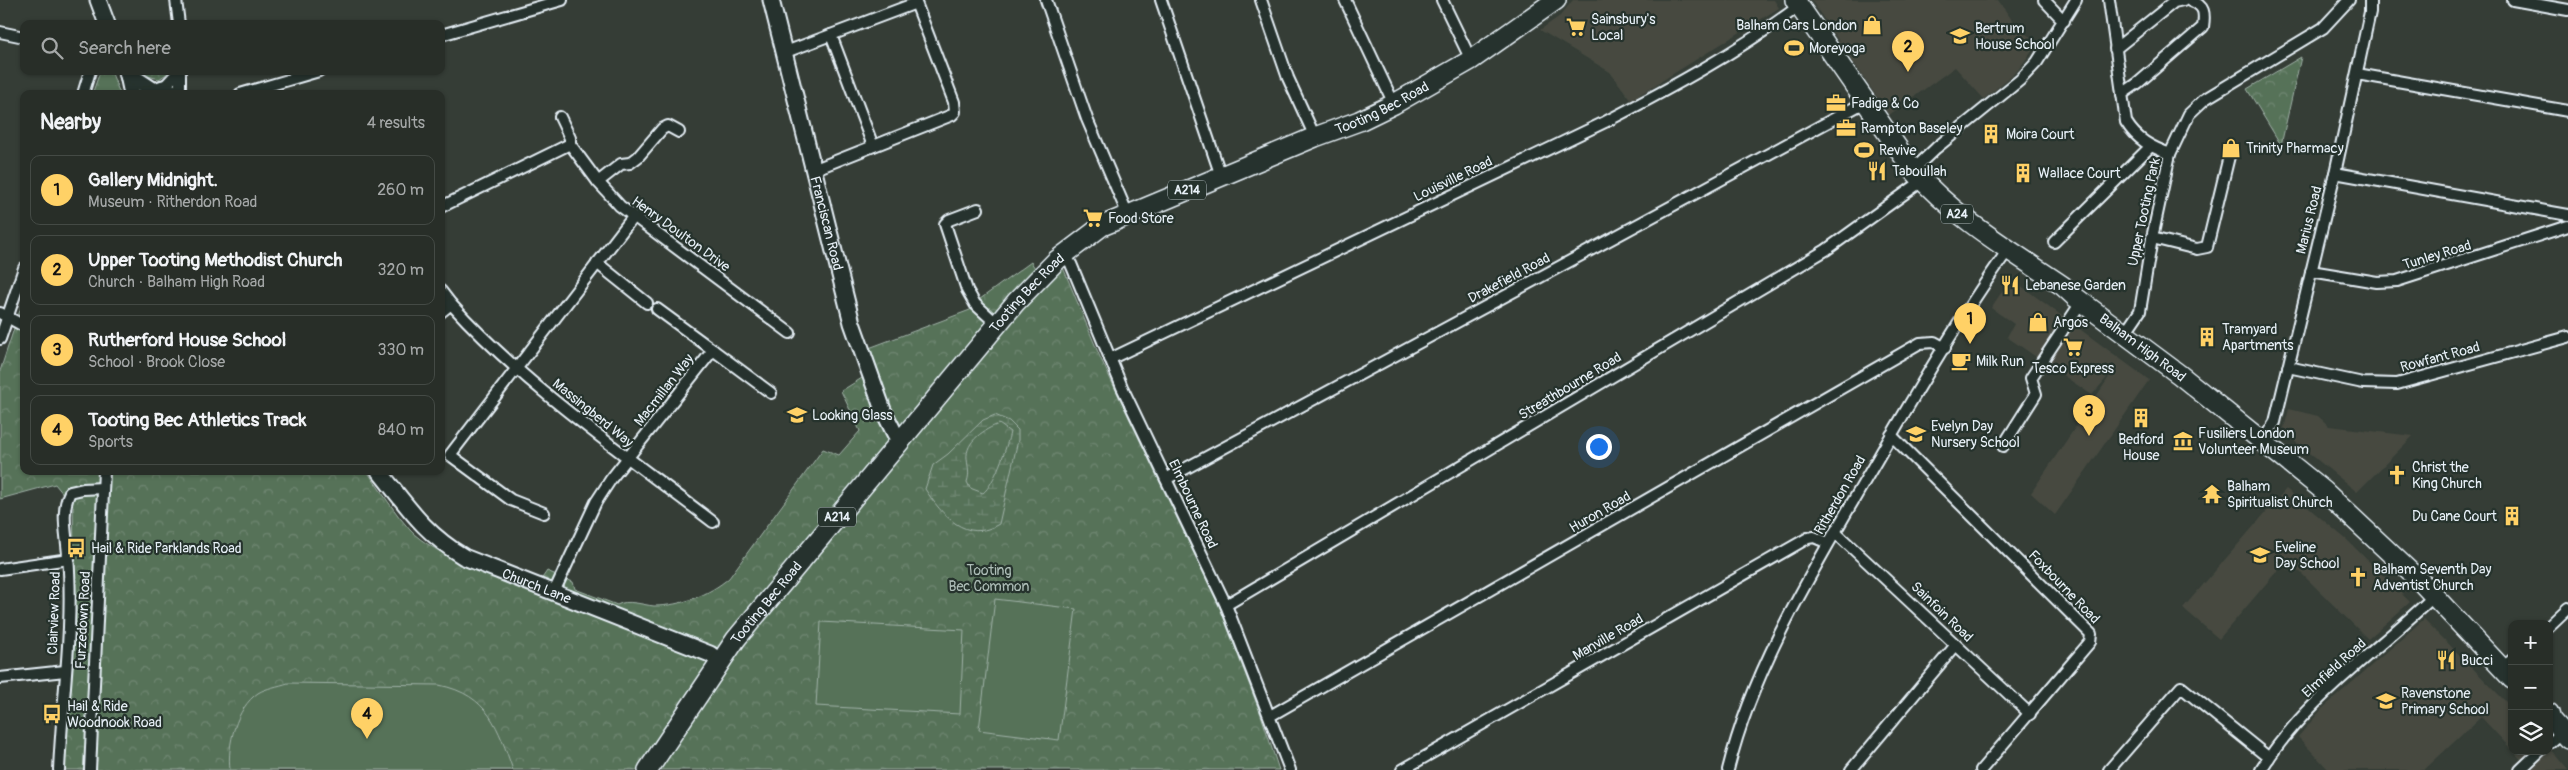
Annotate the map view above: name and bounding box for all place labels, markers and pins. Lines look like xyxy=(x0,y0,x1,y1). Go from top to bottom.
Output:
place label: Sainsbury's Local xyxy=(1591,11,1656,44)
shop icon: Balham Cars London xyxy=(1861,14,1883,36)
supermarket icon: Sainsbury's Local xyxy=(1565,16,1587,38)
place label: Balham Cars London xyxy=(1736,17,1857,34)
place label: Bertrum House School xyxy=(1975,20,2055,53)
school or university icon: Bertrum House School xyxy=(1949,25,1971,47)
pin: 2 xyxy=(1892,31,1924,72)
sports icon: Moreyoga xyxy=(1783,37,1805,59)
place label: Moreyoga xyxy=(1809,40,1865,57)
office icon: Fadiga & Co xyxy=(1825,92,1847,114)
place label: Fadiga & Co xyxy=(1851,95,1919,112)
office icon: Rampton Baseley xyxy=(1835,117,1857,139)
place label: Rampton Baseley xyxy=(1861,120,1962,137)
building icon: Moira Court xyxy=(1980,123,2002,145)
place label: Moira Court xyxy=(2006,126,2075,143)
shop icon: Trinity Pharmacy xyxy=(2220,137,2242,159)
sports icon: Revive xyxy=(1853,139,1875,161)
place label: Trinity Pharmacy xyxy=(2246,140,2344,157)
place label: Revive xyxy=(1879,142,1917,159)
restaurant icon: Taboullah xyxy=(1866,160,1888,182)
building icon: Wallace Court xyxy=(2012,162,2034,184)
place label: Taboullah xyxy=(1892,163,1947,180)
place label: Wallace Court xyxy=(2038,165,2121,182)
supermarket icon: Food Store xyxy=(1082,207,1104,229)
place label: Food Store xyxy=(1108,210,1174,227)
restaurant icon: Lebanese Garden xyxy=(1999,274,2021,296)
place label: Lebanese Garden xyxy=(2025,277,2126,294)
pin: 1 xyxy=(1954,303,1986,344)
shop icon: Argos xyxy=(2027,311,2049,333)
place label: Argos xyxy=(2053,314,2089,331)
place label: Tramyard Apartments xyxy=(2222,321,2294,354)
building icon: Tramyard Apartments xyxy=(2196,326,2218,348)
supermarket icon: Tesco Express xyxy=(2062,336,2084,358)
cafe icon: Milk Run xyxy=(1950,350,1972,372)
place label: Milk Run xyxy=(1976,353,2024,370)
place label: Tesco Express xyxy=(2032,360,2115,377)
pin: 3 xyxy=(2073,395,2105,436)
school or university icon: Looking Glass xyxy=(786,404,808,426)
place label: Looking Glass xyxy=(812,407,893,424)
building icon: Bedford House xyxy=(2130,407,2152,429)
place label: Evelyn Day Nursery School xyxy=(1931,418,2020,451)
school or university icon: Evelyn Day Nursery School xyxy=(1905,423,1927,445)
place label: Fusiliers London Volunteer Museum xyxy=(2198,425,2309,458)
museum icon: Fusiliers London Volunteer Museum xyxy=(2172,430,2194,452)
place label: Bedford House xyxy=(2118,431,2164,464)
place label: Christ the King Church xyxy=(2412,459,2482,492)
church icon: Christ the King Church xyxy=(2386,464,2408,486)
place label: Balham Spiritualist Church xyxy=(2227,478,2333,511)
temple icon: Balham Spiritualist Church xyxy=(2201,483,2223,505)
building icon: Du Cane Court xyxy=(2501,505,2523,527)
place label: Du Cane Court xyxy=(2412,508,2497,525)
bus stop icon: Hail & Ride Parklands Road xyxy=(65,537,87,559)
place label: Eveline Day School xyxy=(2275,539,2340,572)
place label: Hail & Ride Parklands Road xyxy=(91,540,242,557)
school or university icon: Eveline Day School xyxy=(2249,544,2271,566)
place label: Balham Seventh Day Adventist Church xyxy=(2373,561,2492,594)
church icon: Balham Seventh Day Adventist Church xyxy=(2347,566,2369,588)
restaurant icon: Bucci xyxy=(2435,649,2457,671)
place label: Bucci xyxy=(2461,652,2493,669)
place label: Ravenstone Primary School xyxy=(2401,685,2489,718)
school or university icon: Ravenstone Primary School xyxy=(2375,690,2397,712)
place label: Hail & Ride Woodnook Road xyxy=(67,698,162,731)
pin: 4 xyxy=(351,698,383,739)
bus stop icon: Hail & Ride Woodnook Road xyxy=(41,703,63,725)

